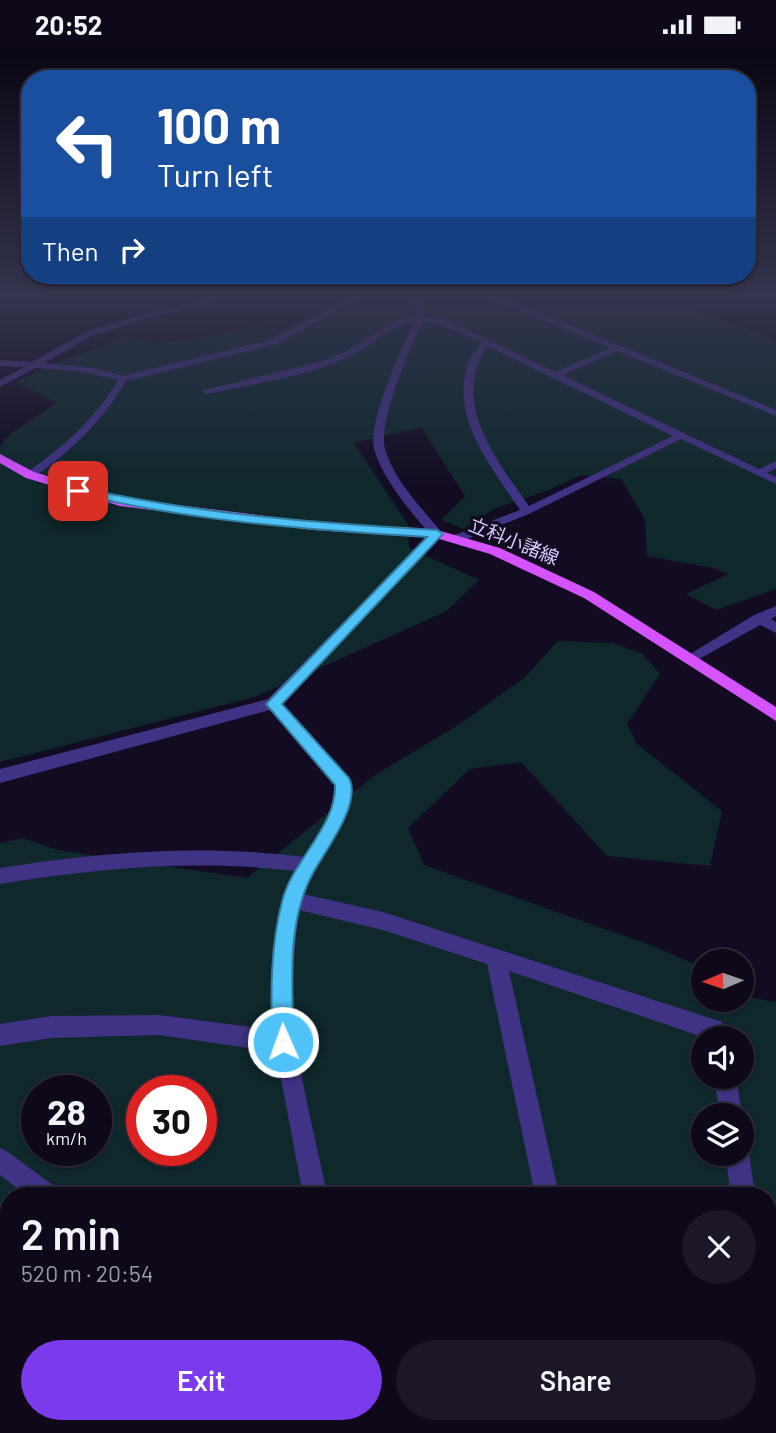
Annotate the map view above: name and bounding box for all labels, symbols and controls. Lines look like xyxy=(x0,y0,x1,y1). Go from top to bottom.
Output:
text: 20:52 xyxy=(35,9,102,40)
text: 100 m xyxy=(157,95,281,154)
icon: left xyxy=(42,98,133,189)
text: Turn left xyxy=(157,155,274,193)
icon: right xyxy=(113,231,151,269)
text: Then xyxy=(42,235,99,266)
pin xyxy=(48,461,108,521)
icon: arrive xyxy=(59,472,97,510)
street label: 立科小諸線 xyxy=(466,512,563,569)
north arrow xyxy=(691,949,754,1011)
map controls xyxy=(691,949,754,1166)
position arrow xyxy=(246,1005,320,1079)
button: sound xyxy=(691,1026,754,1089)
speed limit sign: 30 xyxy=(126,1075,217,1166)
text: 28 xyxy=(47,1090,86,1132)
button: layers xyxy=(691,1103,754,1166)
text: km/h xyxy=(46,1127,87,1149)
text: 2 min xyxy=(21,1208,121,1258)
button: close xyxy=(682,1210,756,1284)
text: 520 m · 20:54 xyxy=(21,1259,153,1287)
button: Exit xyxy=(21,1340,382,1420)
button: Share xyxy=(396,1340,756,1420)

